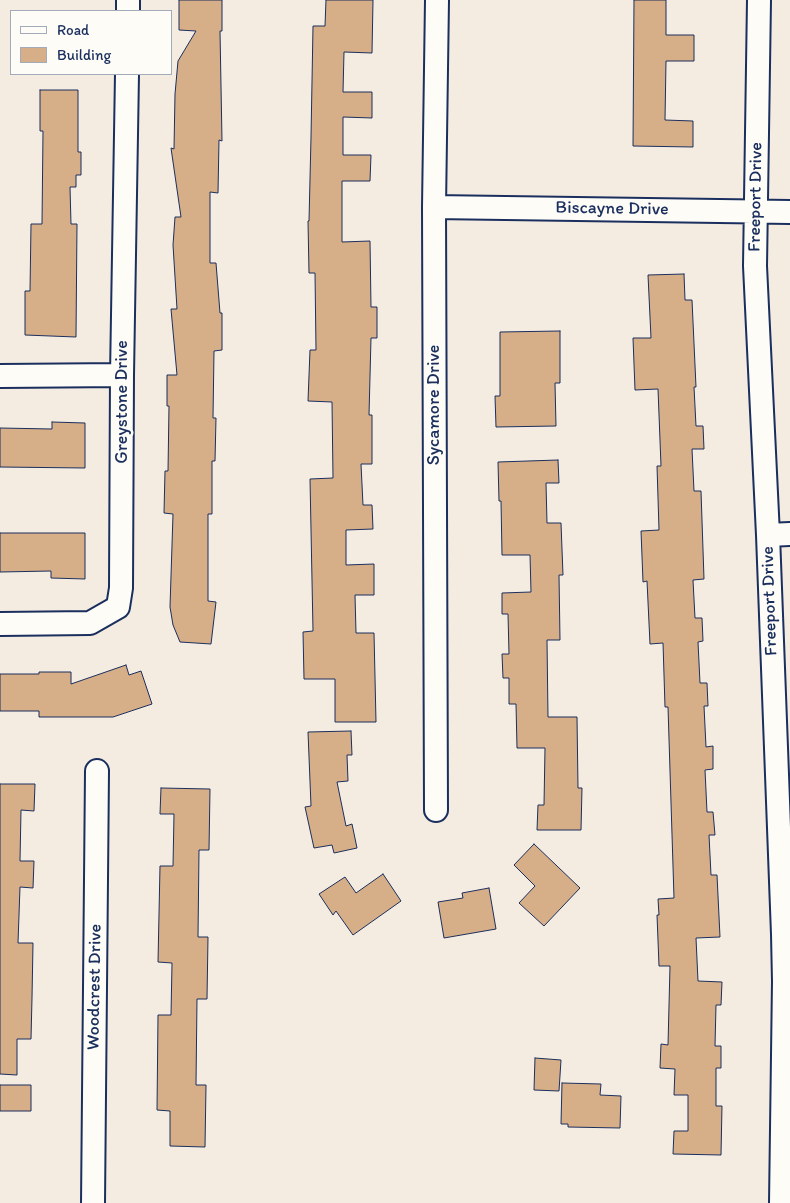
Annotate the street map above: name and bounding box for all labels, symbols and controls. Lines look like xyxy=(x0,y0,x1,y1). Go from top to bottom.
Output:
legend xyxy=(10,10,172,75)
text: Road xyxy=(57,21,89,39)
text: Building xyxy=(57,46,111,64)
street label: Freeport Drive xyxy=(744,142,768,252)
street label: Biscayne Drive xyxy=(555,197,669,221)
street label: Greystone Drive xyxy=(111,340,133,464)
street label: Sycamore Drive xyxy=(423,345,445,465)
street label: Freeport Drive xyxy=(757,546,783,656)
street label: Woodcrest Drive xyxy=(83,924,107,1050)

